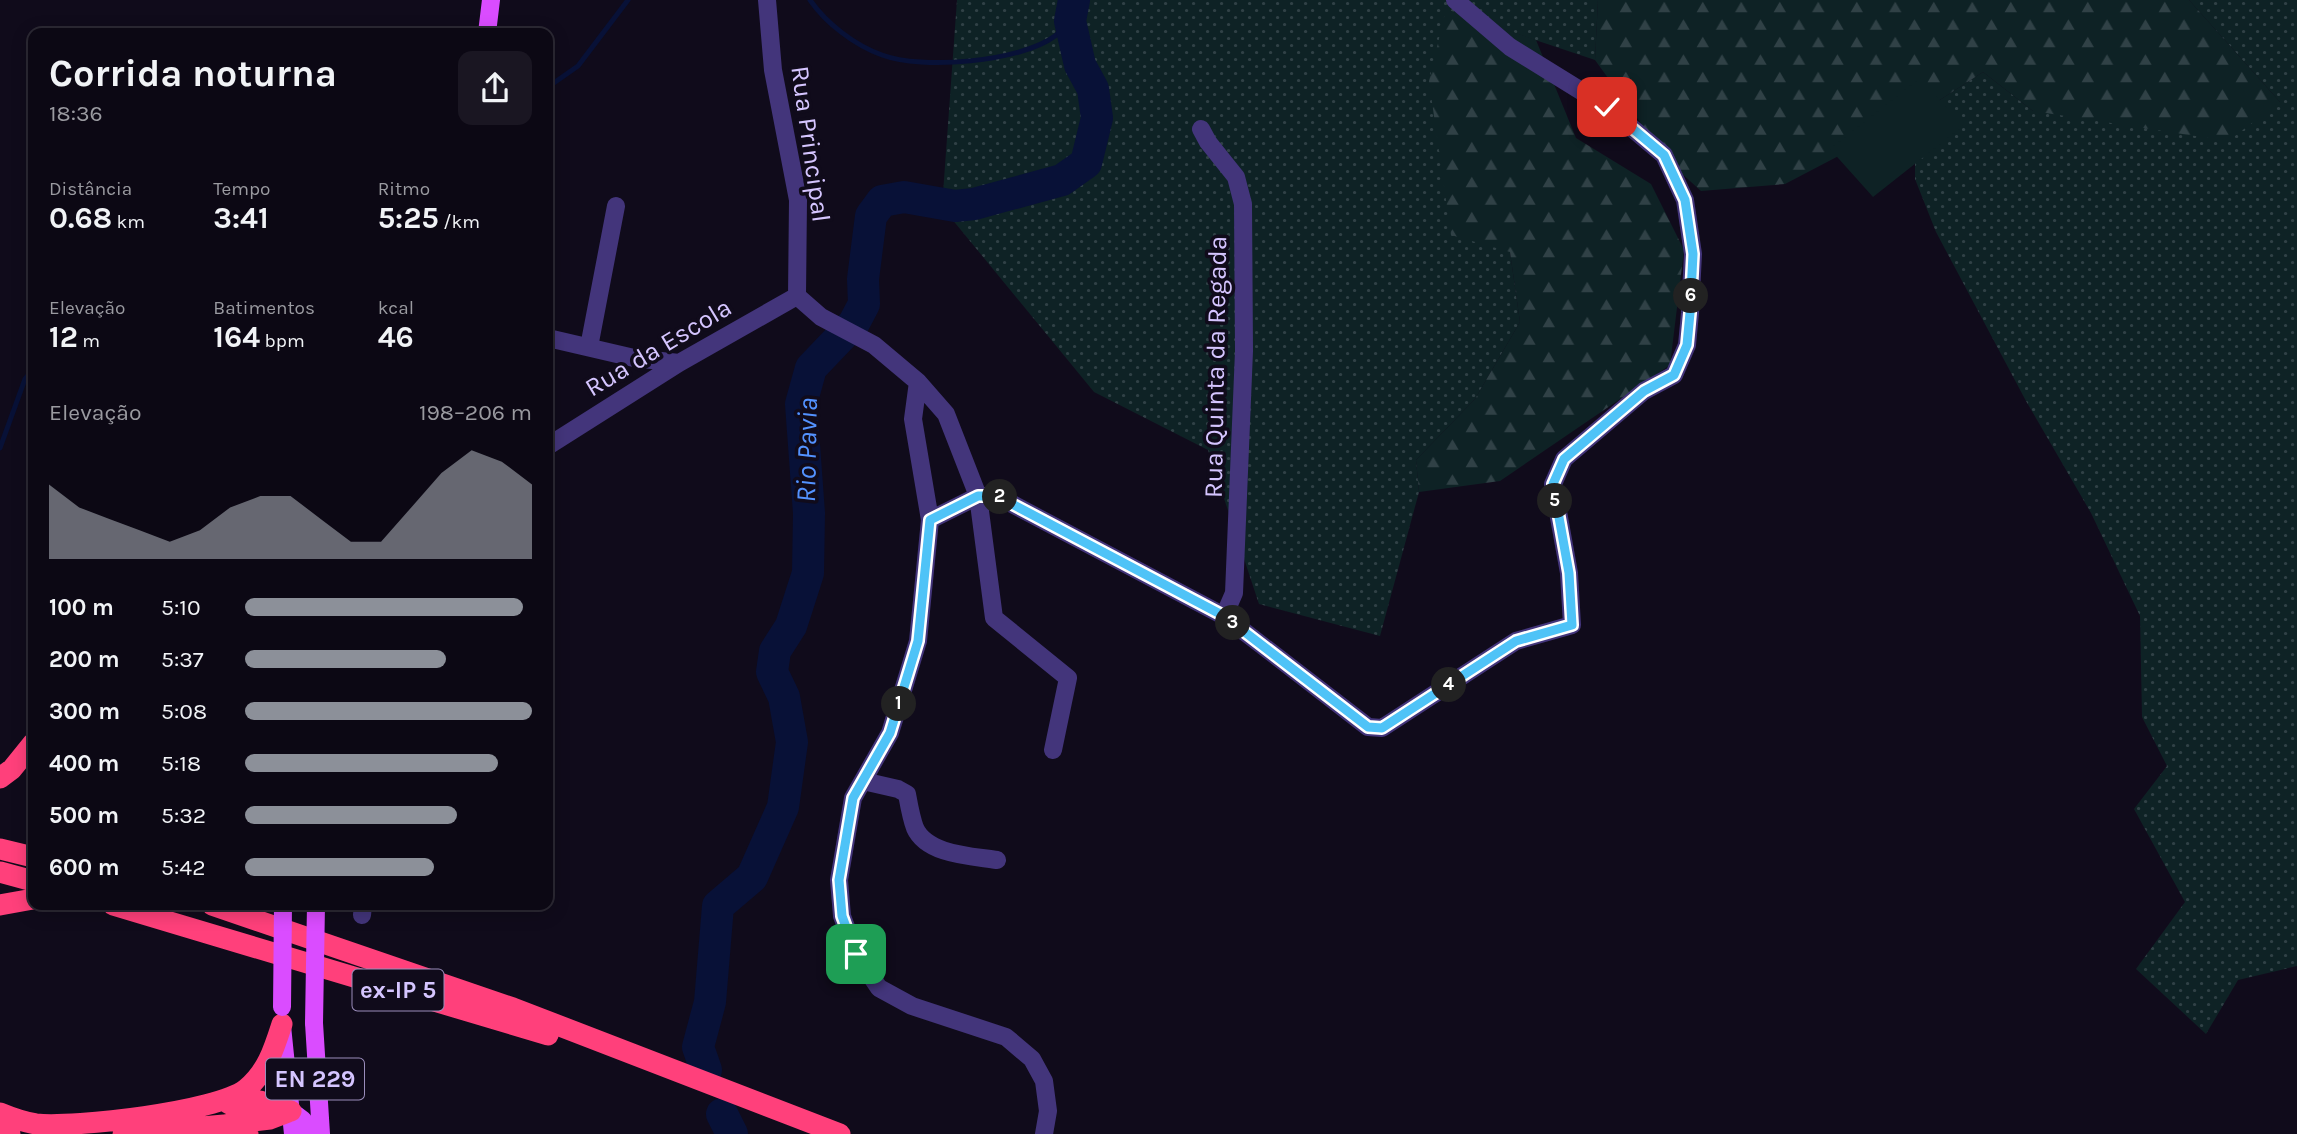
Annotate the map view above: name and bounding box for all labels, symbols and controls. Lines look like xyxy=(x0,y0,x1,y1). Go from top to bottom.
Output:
text: Corrida noturna xyxy=(49,51,337,96)
button: share xyxy=(458,51,532,125)
street label: Rua Principal xyxy=(784,64,837,224)
pin xyxy=(1577,77,1637,137)
icon: check xyxy=(1588,88,1626,126)
text: 18:36 xyxy=(49,100,103,127)
text: Distância xyxy=(49,178,132,200)
text: Tempo xyxy=(213,178,270,200)
text: Ritmo xyxy=(378,178,430,200)
text: 0.68 xyxy=(49,200,112,236)
text: 3:41 xyxy=(213,200,269,236)
text: 5:25 xyxy=(378,200,439,236)
text: km xyxy=(112,211,145,233)
text: /km xyxy=(439,211,480,233)
street label: Rua Quinta da Regada xyxy=(1198,236,1233,498)
pin: 6 xyxy=(1674,278,1708,314)
text: 6 xyxy=(1685,284,1696,306)
street label: Rua da Escola xyxy=(579,292,737,403)
text: Elevação xyxy=(49,297,125,319)
text: Batimentos xyxy=(213,297,315,319)
text: kcal xyxy=(378,297,414,319)
text: 12 xyxy=(49,319,78,355)
text: 164 xyxy=(213,319,260,355)
text: 46 xyxy=(378,319,414,355)
text: m xyxy=(78,330,100,352)
text: bpm xyxy=(260,330,305,352)
water label: Rio Pavia xyxy=(789,397,824,503)
text: Elevação xyxy=(49,399,142,426)
text: 198–206 m xyxy=(419,399,532,426)
pin: 2 xyxy=(982,480,1018,514)
pin: 5 xyxy=(1538,484,1572,518)
text: 2 xyxy=(994,485,1005,507)
text: 5 xyxy=(1549,489,1560,511)
text: 100 m xyxy=(49,594,114,621)
text: 5:10 xyxy=(161,594,201,621)
pin: 3 xyxy=(1216,606,1250,640)
text: 3 xyxy=(1227,611,1238,633)
text: 200 m xyxy=(49,646,120,673)
text: 5:37 xyxy=(161,646,204,673)
pin: 4 xyxy=(1432,668,1466,702)
text: 4 xyxy=(1443,673,1454,695)
pin: 1 xyxy=(881,686,916,722)
text: 1 xyxy=(895,692,902,714)
text: 300 m xyxy=(49,698,120,725)
text: 5:08 xyxy=(161,698,207,725)
text: 400 m xyxy=(49,750,119,777)
text: 5:18 xyxy=(161,750,201,777)
text: 500 m xyxy=(49,802,119,829)
text: 5:32 xyxy=(161,802,206,829)
text: 600 m xyxy=(49,854,120,881)
text: 5:42 xyxy=(161,854,205,881)
pin xyxy=(826,924,886,984)
icon: arrive xyxy=(837,935,875,973)
road number: ex-IP 5 xyxy=(352,970,444,1010)
road number: EN 229 xyxy=(266,1058,364,1100)

